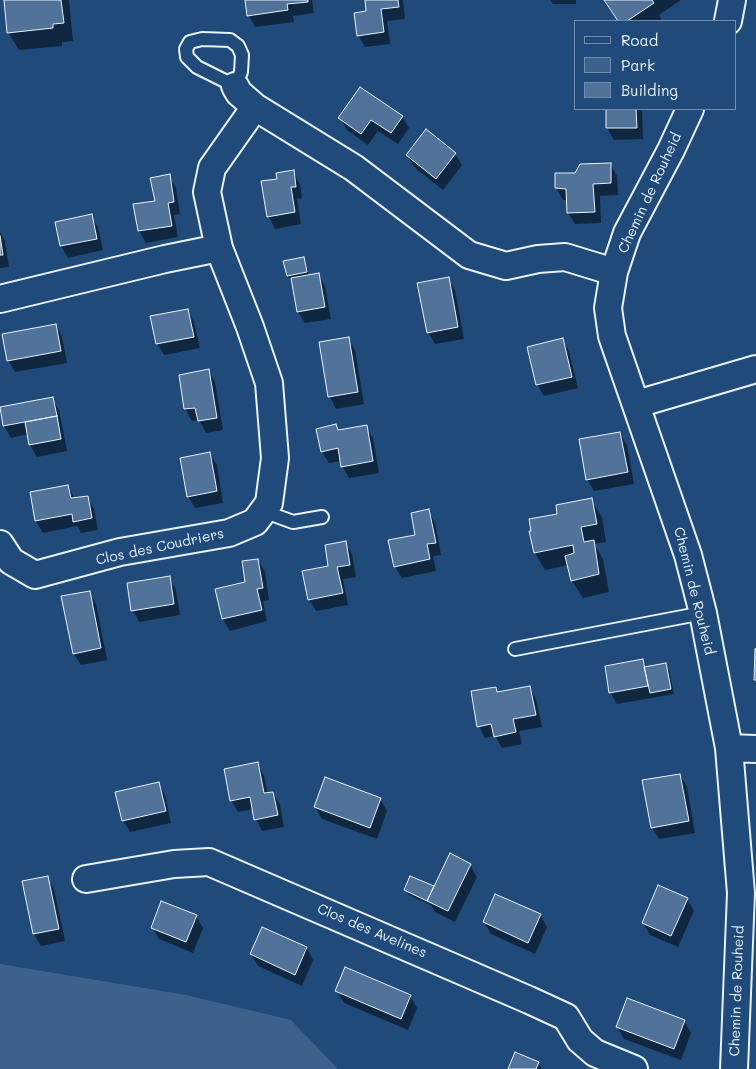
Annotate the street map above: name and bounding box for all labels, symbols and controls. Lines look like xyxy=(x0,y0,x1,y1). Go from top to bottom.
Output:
legend xyxy=(574,20,736,110)
text: Road xyxy=(621,30,658,50)
text: Park xyxy=(621,55,655,75)
text: Building xyxy=(621,80,678,100)
street label: Chemin de Rouheid xyxy=(615,130,685,256)
street label: Clos des Coudriers xyxy=(94,525,226,569)
street label: Chemin de Rouheid xyxy=(670,525,718,657)
street label: Clos des Avelines xyxy=(315,900,429,962)
street label: Chemin de Rouheid xyxy=(726,925,748,1057)

